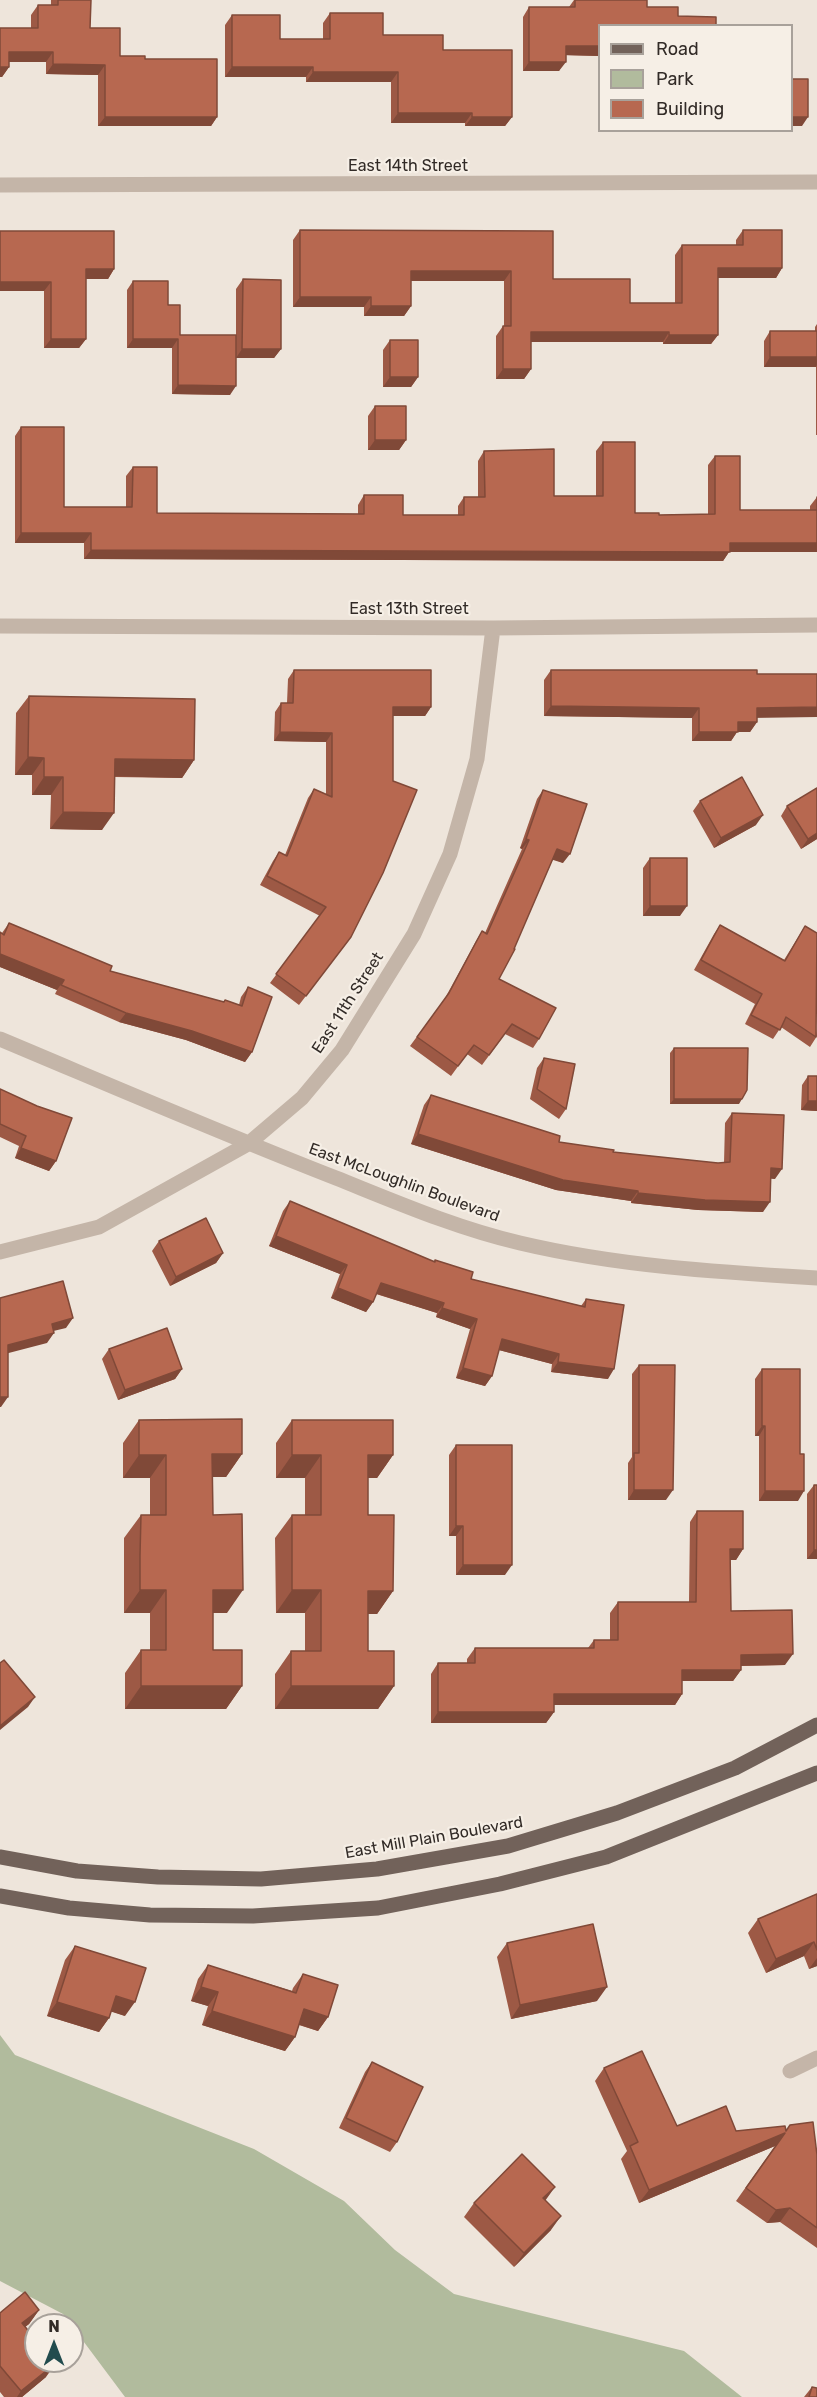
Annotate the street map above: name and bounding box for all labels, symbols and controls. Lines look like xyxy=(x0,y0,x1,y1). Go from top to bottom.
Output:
legend xyxy=(598,24,793,132)
text: Road xyxy=(656,38,699,60)
text: Park xyxy=(656,68,693,90)
text: Building xyxy=(656,98,724,120)
street label: East 14th Street xyxy=(348,156,468,176)
street label: East 13th Street xyxy=(349,599,469,619)
street label: East 11th Street xyxy=(308,949,388,1057)
street label: East McLoughlin Boulevard xyxy=(306,1140,502,1226)
street label: East Mill Plain Boulevard xyxy=(343,1813,525,1863)
north arrow xyxy=(24,2313,84,2373)
text: N xyxy=(48,2317,60,2336)

